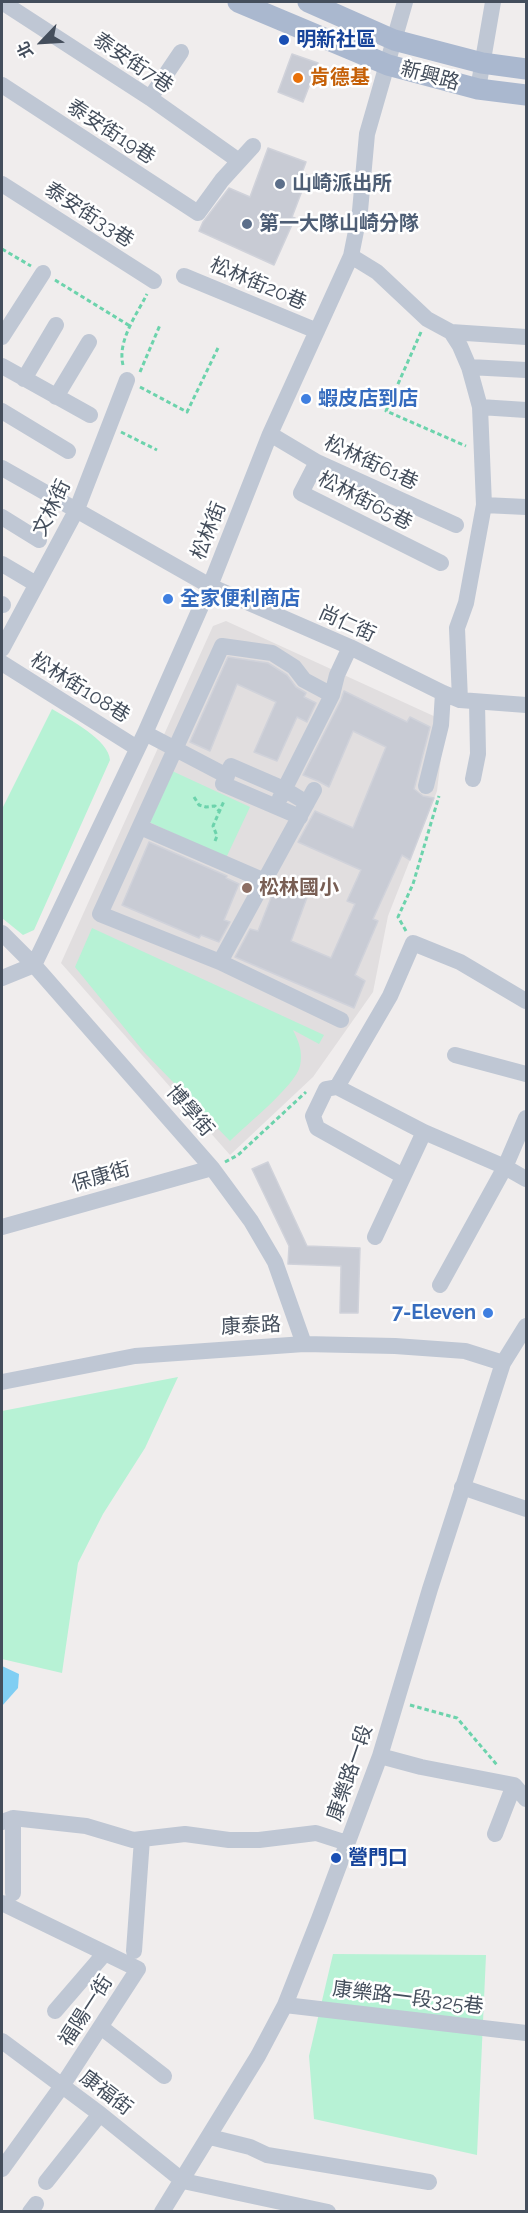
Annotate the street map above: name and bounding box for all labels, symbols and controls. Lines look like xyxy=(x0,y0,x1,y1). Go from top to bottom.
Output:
north arrow xyxy=(12,12,72,72)
street label: 泰安街7巷 xyxy=(89,28,177,98)
place label: 明新社區 xyxy=(296,28,376,52)
marker: 明新社區 xyxy=(277,33,291,47)
text: 北 xyxy=(13,39,37,61)
street label: 新興路 xyxy=(398,57,462,95)
place label: 肯德基 xyxy=(310,66,370,90)
marker: 肯德基 xyxy=(291,71,305,85)
street label: 泰安街19巷 xyxy=(62,95,160,169)
place label: 山崎派出所 xyxy=(292,172,392,196)
street label: 泰安街33巷 xyxy=(40,177,138,253)
marker: 山崎派出所 xyxy=(273,177,287,191)
place label: 第一大隊山崎分隊 xyxy=(259,212,419,236)
marker: 第一大隊山崎分隊 xyxy=(240,217,254,231)
street label: 松林街20巷 xyxy=(206,253,310,315)
place label: 蝦皮店到店 xyxy=(318,387,418,411)
marker: 蝦皮店到店 xyxy=(299,392,313,406)
street label: 松林街61巷 xyxy=(320,431,422,495)
street label: 松林街65巷 xyxy=(314,467,416,535)
street label: 文林街 xyxy=(28,476,76,540)
street label: 松林街 xyxy=(187,499,231,563)
place label: 全家便利商店 xyxy=(180,587,300,611)
marker: 全家便利商店 xyxy=(161,592,175,606)
street label: 尚仁街 xyxy=(315,601,379,647)
street label: 松林街108巷 xyxy=(26,648,134,728)
place label: 松林國小 xyxy=(259,876,339,900)
marker: 松林國小 xyxy=(240,881,254,895)
street label: 博學街 xyxy=(161,1080,219,1142)
street label: 保康街 xyxy=(69,1157,133,1197)
place label: 7-Eleven xyxy=(392,1301,476,1325)
marker: 7-Eleven xyxy=(481,1306,495,1320)
street label: 康泰路 xyxy=(220,1312,282,1340)
street label: 康樂路一段 xyxy=(322,1722,378,1824)
place label: 營門口 xyxy=(348,1846,408,1870)
marker: 營門口 xyxy=(329,1851,343,1865)
street label: 福陽一街 xyxy=(54,1971,118,2051)
street label: 康樂路一段325巷 xyxy=(331,1977,485,2019)
street label: 康福街 xyxy=(75,2065,137,2121)

